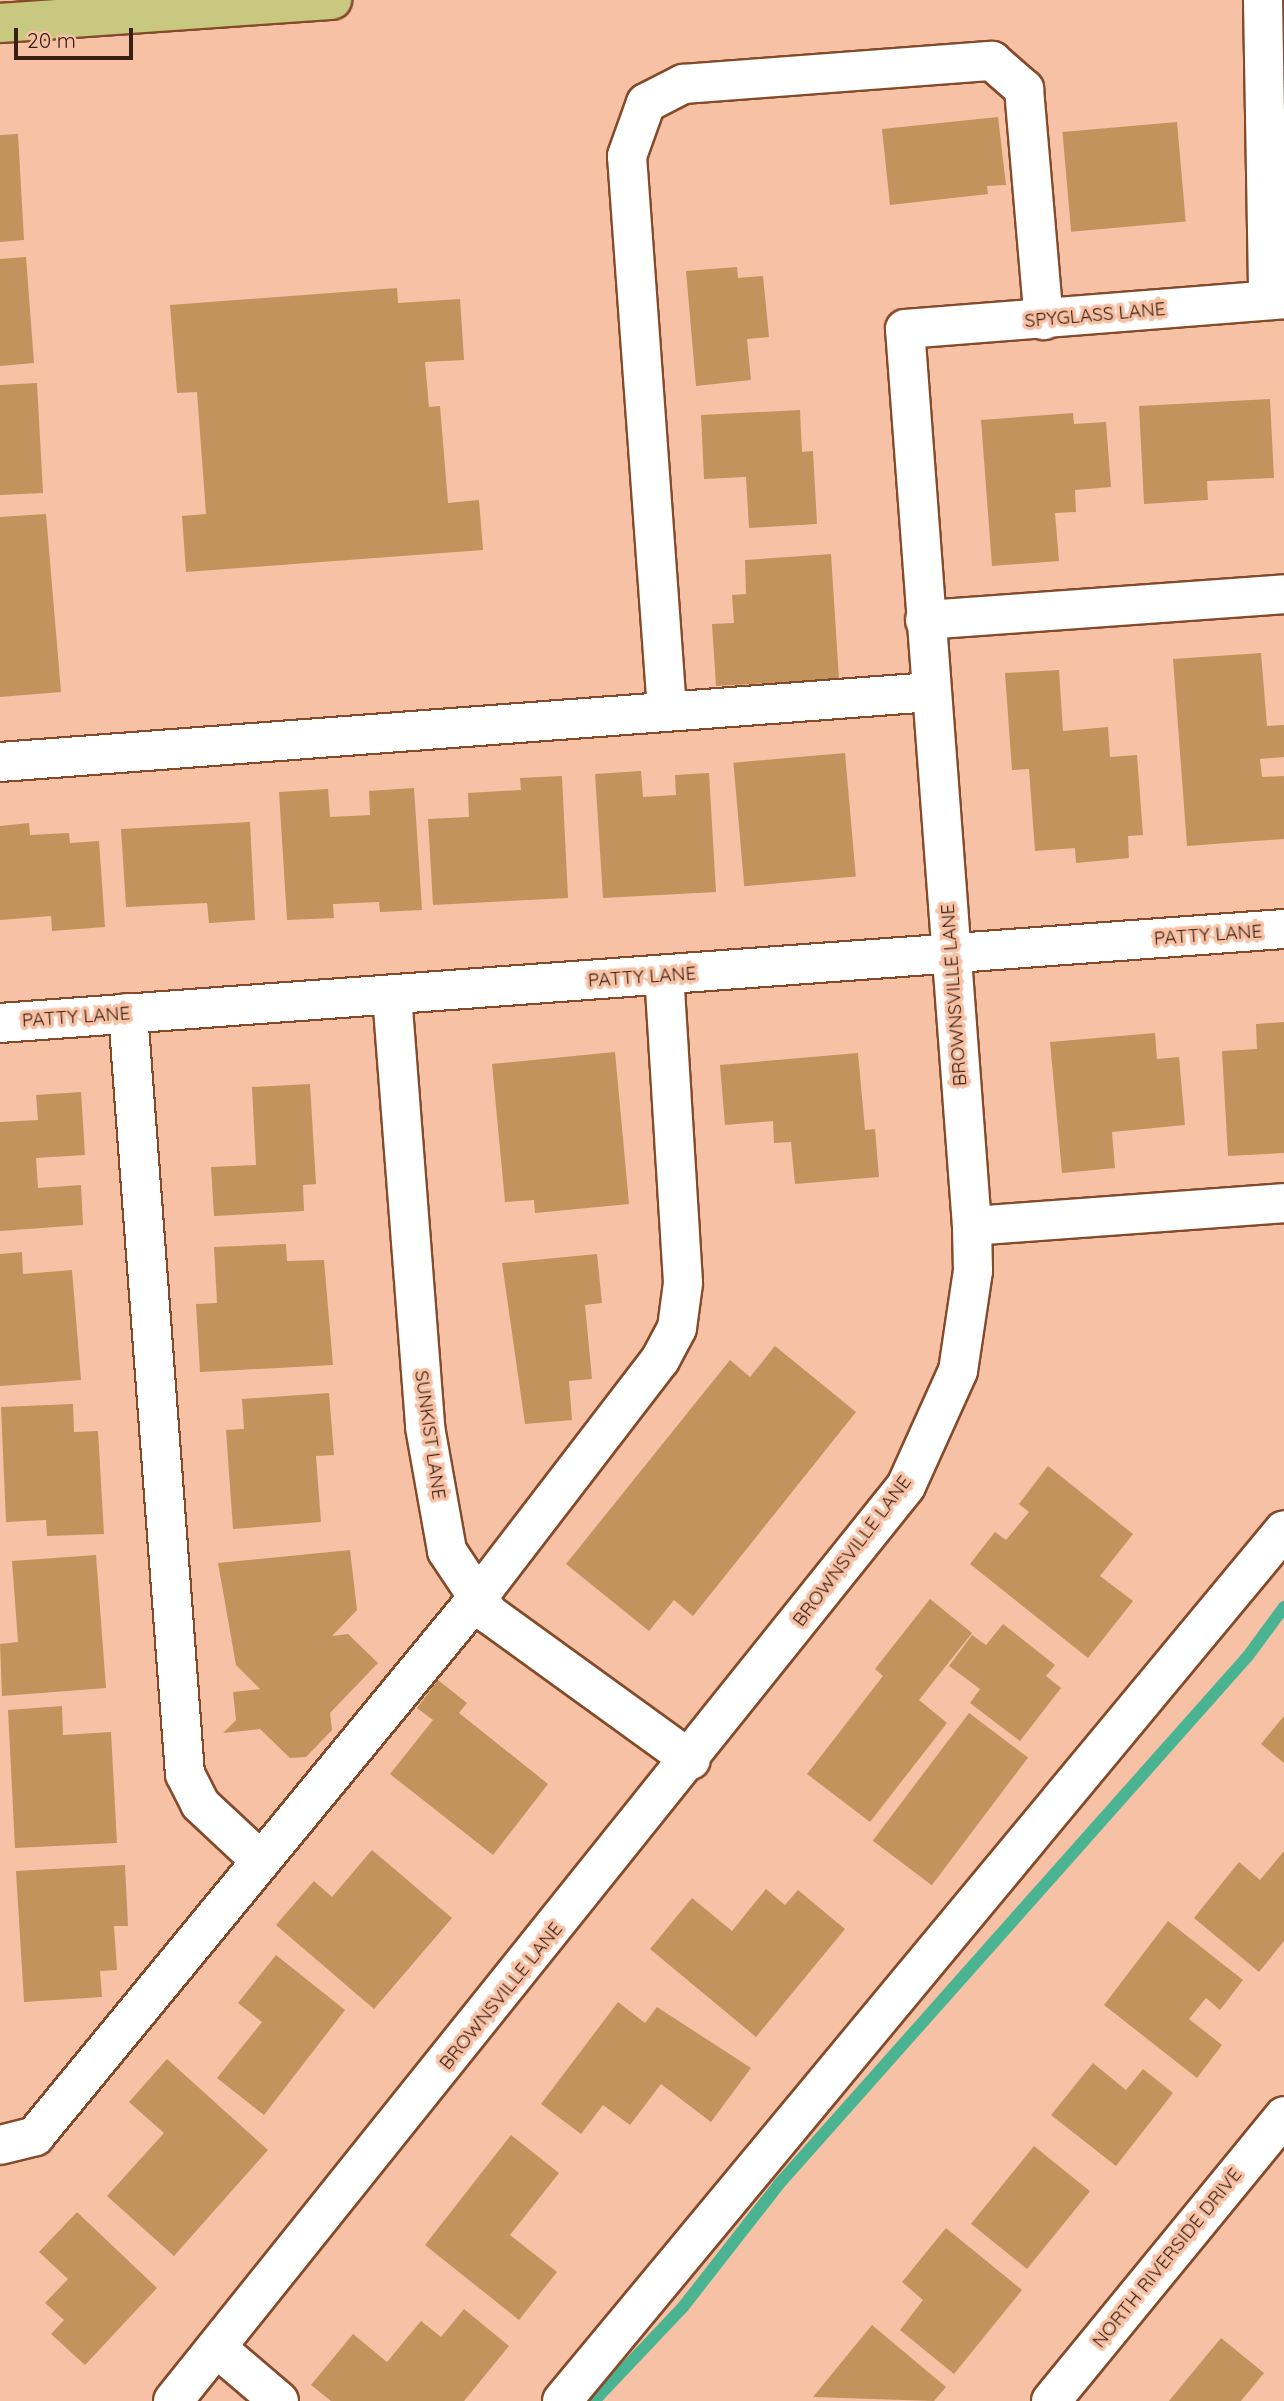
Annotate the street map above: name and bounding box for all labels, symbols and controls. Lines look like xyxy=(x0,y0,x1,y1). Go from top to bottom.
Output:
scale bar xyxy=(18,14,136,58)
text: 20 m xyxy=(27,27,76,53)
street label: SPYGLASS LANE xyxy=(1024,297,1166,333)
street label: BROWNSVILLE LANE xyxy=(936,903,972,1087)
street label: PATTY LANE xyxy=(1153,920,1263,950)
street label: PATTY LANE xyxy=(587,962,697,992)
street label: PATTY LANE xyxy=(21,1002,131,1032)
street label: SUNKIST LANE xyxy=(410,1369,450,1501)
street label: BROWNSVILLE LANE xyxy=(788,1471,916,1631)
street label: BROWNSVILLE LANE xyxy=(435,1918,567,2074)
street label: NORTH RIVERSIDE DRIVE xyxy=(1088,2164,1246,2352)

